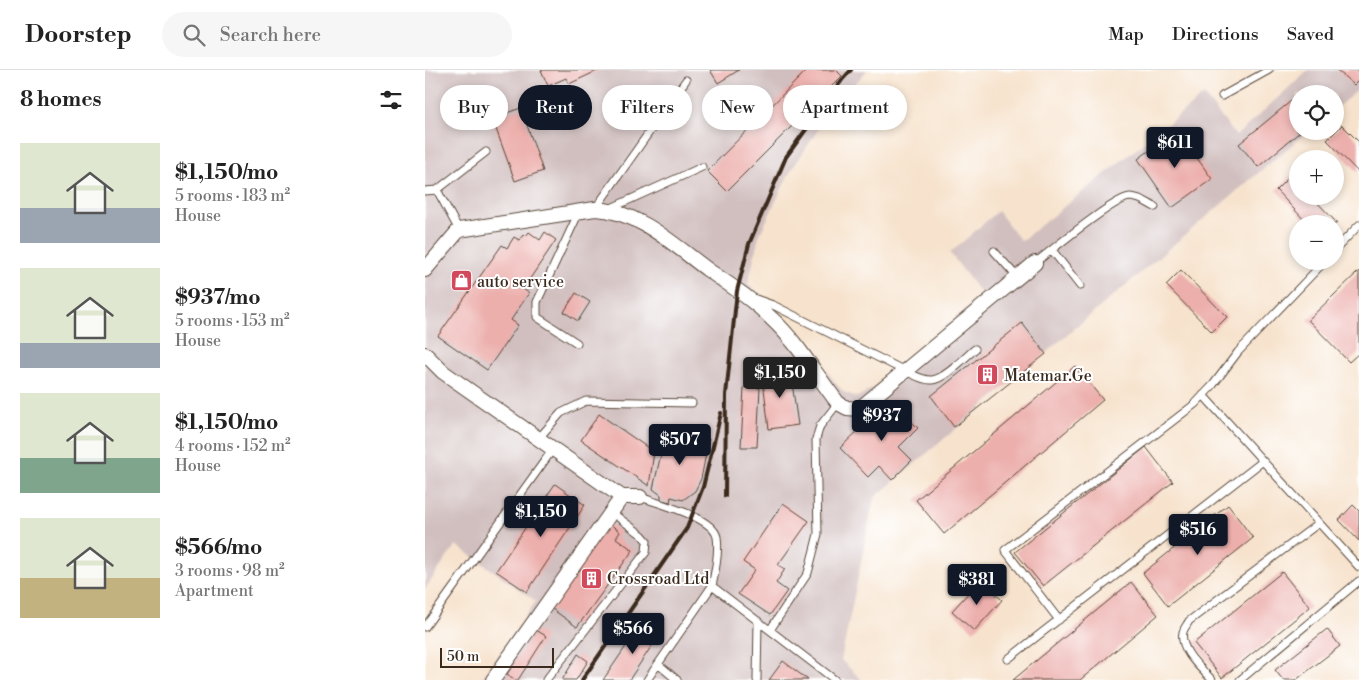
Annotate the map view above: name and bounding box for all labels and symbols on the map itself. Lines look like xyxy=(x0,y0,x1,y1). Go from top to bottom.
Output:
pin: $611 xyxy=(1145,126,1205,169)
shop icon: auto service xyxy=(449,269,473,293)
place label: auto service xyxy=(477,272,564,292)
pin: $1,150 xyxy=(739,356,821,399)
building icon: Matemar.Ge xyxy=(976,363,1000,387)
place label: Matemar.Ge xyxy=(1004,366,1092,386)
pin: $937 xyxy=(852,400,912,442)
pin: $507 xyxy=(650,424,710,466)
pin: $1,150 xyxy=(500,496,582,538)
pin: $516 xyxy=(1168,514,1228,556)
pin: $381 xyxy=(947,564,1007,606)
building icon: Crossroad Ltd xyxy=(579,566,603,590)
place label: Crossroad Ltd xyxy=(607,569,709,589)
pin: $566 xyxy=(603,612,663,655)
scale bar xyxy=(440,645,554,668)

